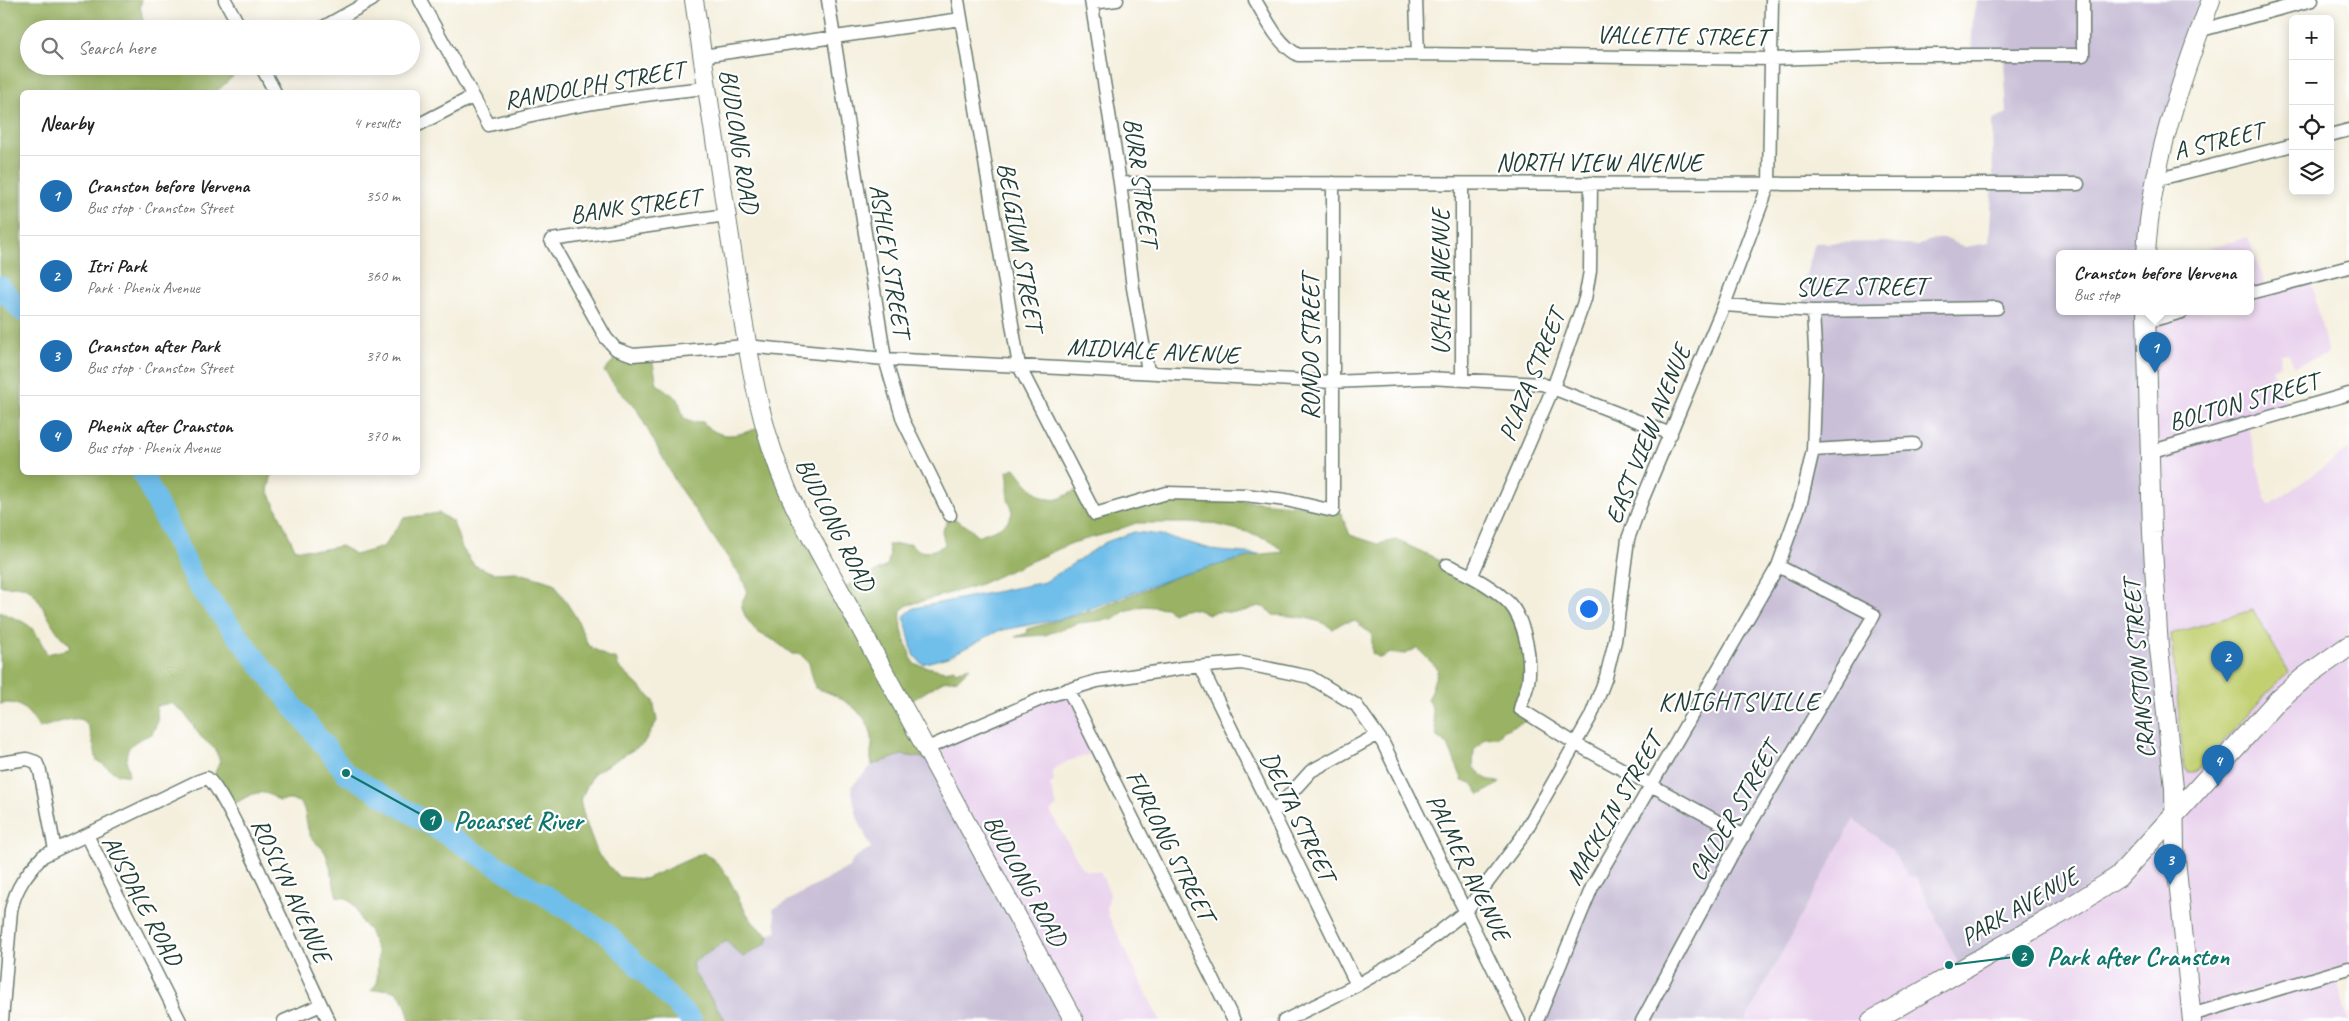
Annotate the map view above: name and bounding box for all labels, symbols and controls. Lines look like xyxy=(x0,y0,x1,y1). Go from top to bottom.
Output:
map controls xyxy=(2289,15,2334,195)
button: + xyxy=(2289,15,2334,60)
street label: VALLETTE STREET xyxy=(1596,19,1774,54)
search box xyxy=(20,20,420,75)
icon: search xyxy=(38,34,66,62)
text: Search here xyxy=(78,36,155,60)
street label: RANDOLPH STREET xyxy=(502,52,692,117)
button: − xyxy=(2289,60,2334,105)
street label: BUDLONG ROAD xyxy=(712,67,767,218)
button: locate xyxy=(2289,105,2334,150)
text: Nearby xyxy=(40,110,93,136)
text: 4 results xyxy=(353,113,400,133)
street label: A STREET xyxy=(2170,113,2272,168)
street label: BURR STREET xyxy=(1116,116,1167,254)
street label: NORTH VIEW AVENUE xyxy=(1496,147,1705,179)
button: layers xyxy=(2289,150,2334,195)
street label: BELGIUM STREET xyxy=(990,160,1052,339)
text: Cranston before Vervena xyxy=(87,174,249,198)
street label: BANK STREET xyxy=(568,180,708,231)
street label: ASHLEY STREET xyxy=(862,182,919,345)
text: 1 xyxy=(52,186,60,206)
text: 350 m xyxy=(366,186,400,206)
text: Bus stop · Cranston Street xyxy=(87,198,233,218)
street label: USHER AVENUE xyxy=(1425,206,1457,355)
popup xyxy=(2056,250,2254,315)
text: Itri Park xyxy=(87,254,146,278)
text: Cranston before Vervena xyxy=(2074,261,2236,285)
text: 2 xyxy=(52,266,60,286)
text: 360 m xyxy=(366,266,400,286)
street label: RONDO STREET xyxy=(1295,269,1327,420)
street label: SUEZ STREET xyxy=(1796,271,1933,303)
text: Park · Phenix Avenue xyxy=(87,278,200,298)
text: Bus stop xyxy=(2074,285,2120,305)
street label: PLAZA STREET xyxy=(1491,300,1575,446)
street label: MIDVALE AVENUE xyxy=(1066,331,1242,372)
pin: 1 xyxy=(2139,332,2171,373)
text: Cranston after Park xyxy=(87,334,220,358)
street label: EAST VIEW AVENUE xyxy=(1597,337,1700,529)
text: 3 xyxy=(52,346,60,366)
text: 370 m xyxy=(366,346,400,366)
text: Bus stop · Cranston Street xyxy=(87,358,233,378)
street label: BOLTON STREET xyxy=(2165,364,2328,439)
text: Phenix after Cranston xyxy=(87,414,233,438)
text: 4 xyxy=(52,426,60,446)
text: 370 m xyxy=(366,426,400,446)
text: Bus stop · Phenix Avenue xyxy=(87,438,220,458)
street label: BUDLONG ROAD xyxy=(788,453,883,599)
street label: CRANSTON STREET xyxy=(2115,573,2163,760)
your location xyxy=(1576,596,1602,622)
pin: 2 xyxy=(2211,641,2243,682)
district label: KNIGHTSVILLE xyxy=(1658,685,1822,718)
street label: MACKLIN STREET xyxy=(1558,723,1673,891)
street label: CALDER STREET xyxy=(1681,731,1790,887)
pin: 4 xyxy=(2202,745,2234,786)
street label: DELTA STREET xyxy=(1253,747,1346,891)
street label: FURLONG STREET xyxy=(1118,765,1225,932)
street label: PALMER AVENUE xyxy=(1419,789,1519,949)
callout: Pocasset River xyxy=(418,799,592,840)
text: Pocasset River xyxy=(454,804,585,837)
street label: BUDLONG ROAD xyxy=(976,809,1076,954)
text: 1 xyxy=(428,811,437,830)
street label: ROSLYN AVENUE xyxy=(244,813,340,971)
street label: AUSDALE ROAD xyxy=(94,830,191,973)
pin: 3 xyxy=(2154,844,2186,885)
street label: PARK AVENUE xyxy=(1955,859,2087,953)
callout: Park after Cranston xyxy=(2011,935,2239,976)
text: Park after Cranston xyxy=(2047,940,2230,973)
text: 2 xyxy=(2020,947,2028,966)

